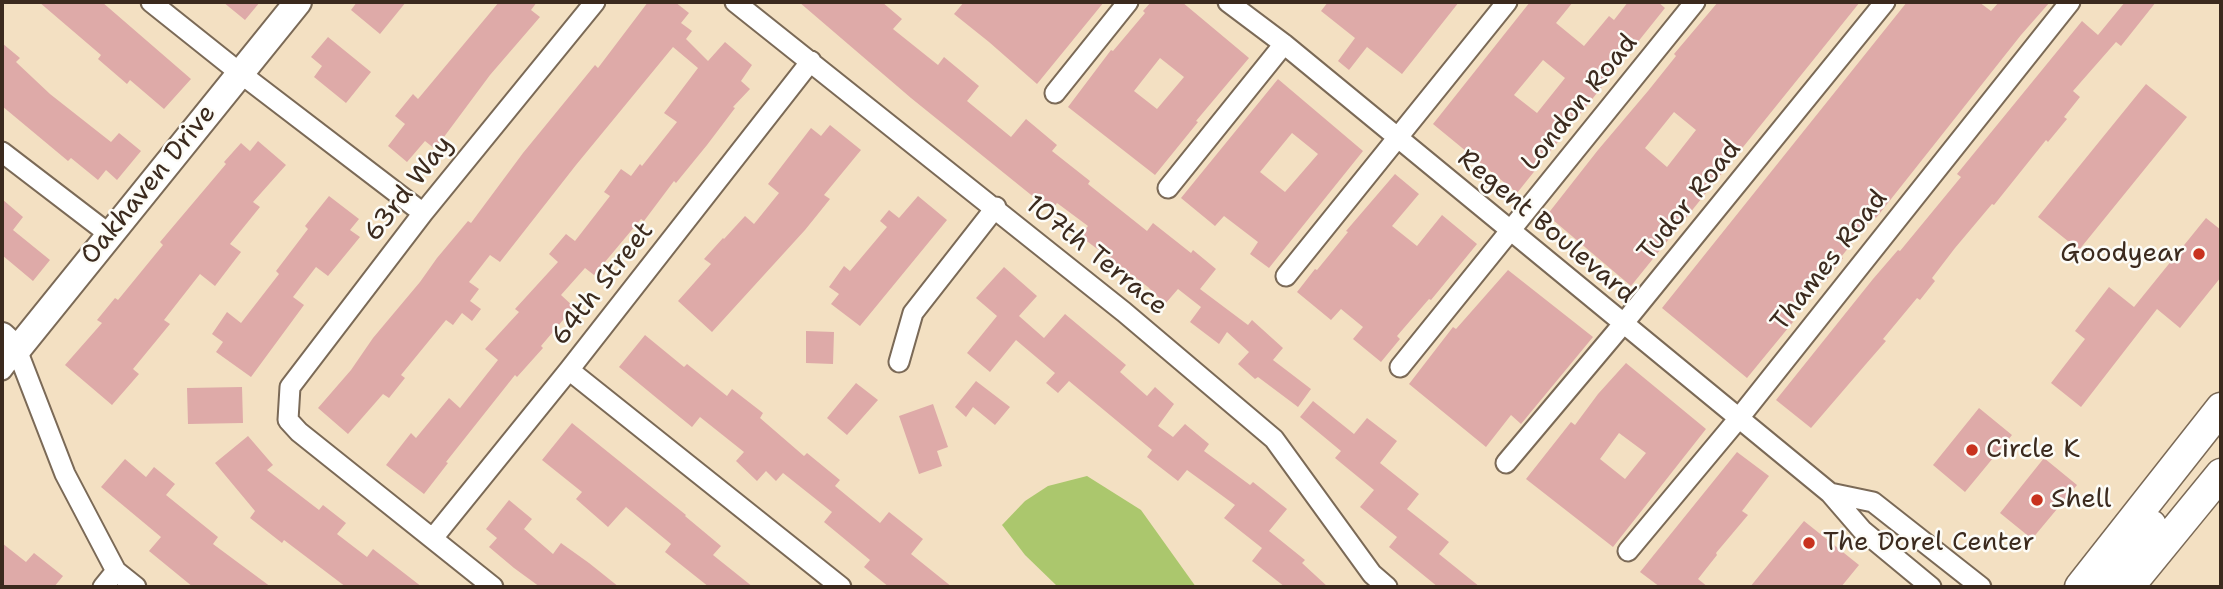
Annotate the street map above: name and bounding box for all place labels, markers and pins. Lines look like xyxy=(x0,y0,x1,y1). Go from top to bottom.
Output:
place label: Goodyear xyxy=(2060,238,2185,270)
marker: Goodyear xyxy=(2191,246,2207,262)
place label: Circle K xyxy=(1986,434,2080,466)
marker: Circle K xyxy=(1964,442,1980,458)
place label: Shell xyxy=(2051,484,2111,516)
marker: Shell xyxy=(2029,492,2045,508)
place label: The Dorel Center xyxy=(1823,527,2035,559)
marker: The Dorel Center xyxy=(1801,535,1817,551)

